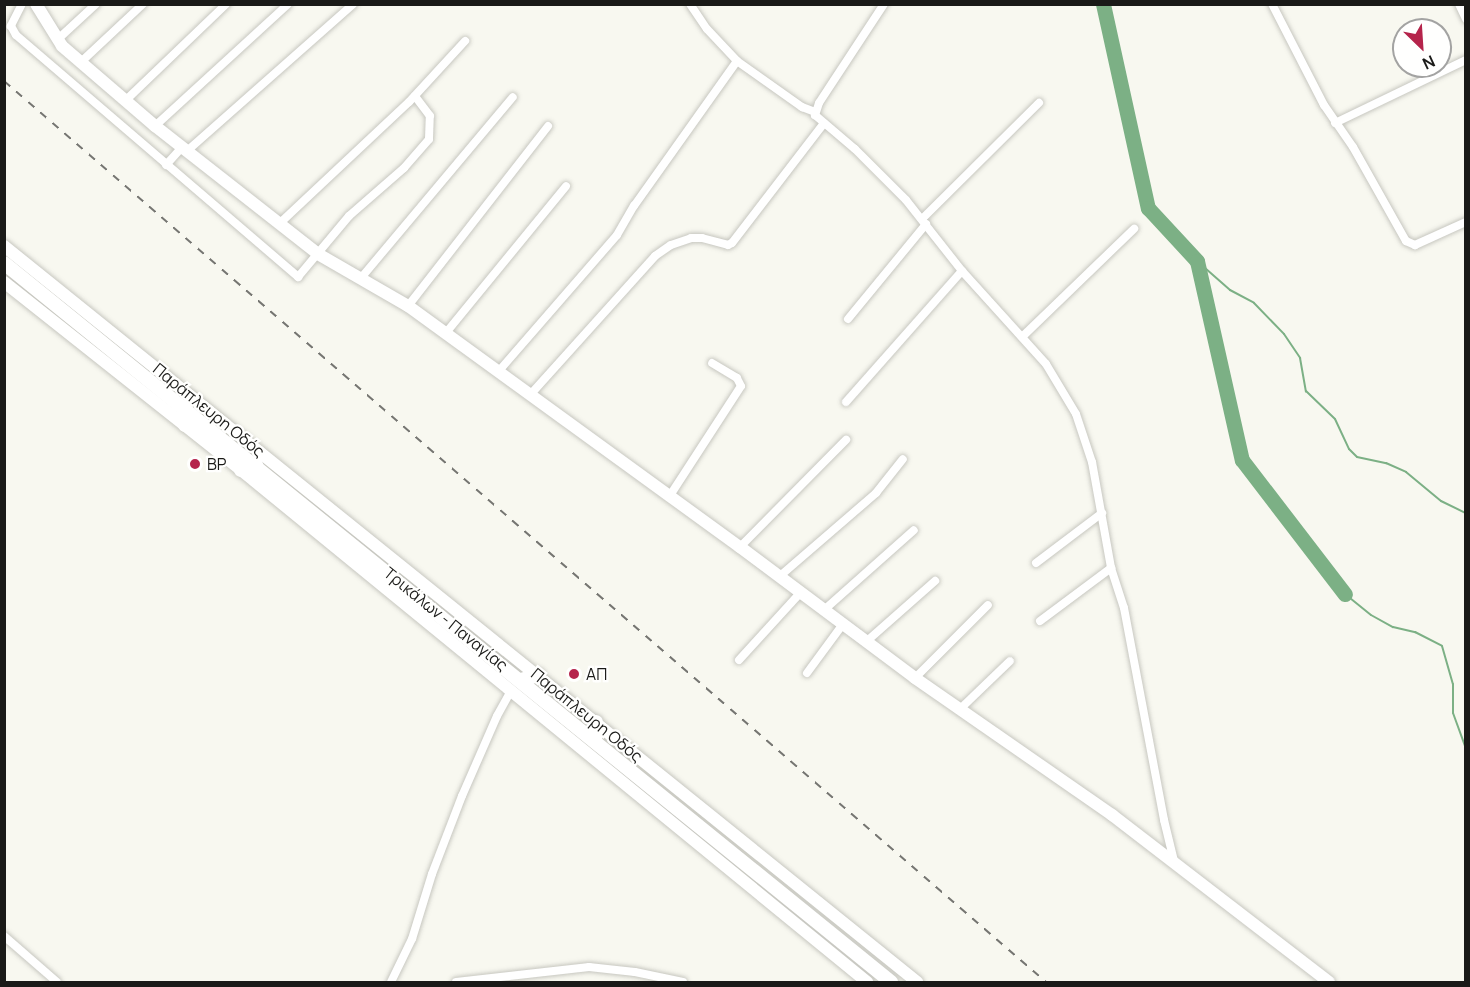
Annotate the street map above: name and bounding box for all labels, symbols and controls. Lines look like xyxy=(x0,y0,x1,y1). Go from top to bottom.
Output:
north arrow xyxy=(1392,18,1452,78)
text: N xyxy=(1419,50,1439,75)
street label: Παράπλευρη Οδός xyxy=(149,359,269,461)
place label: BP xyxy=(207,454,226,474)
marker: BP xyxy=(188,457,202,471)
street label: Τρικάλων - Παναγίας xyxy=(380,563,512,675)
street label: Παράπλευρη Οδός xyxy=(527,664,647,766)
place label: ΑΠ xyxy=(586,664,607,684)
marker: ΑΠ xyxy=(567,667,581,681)

